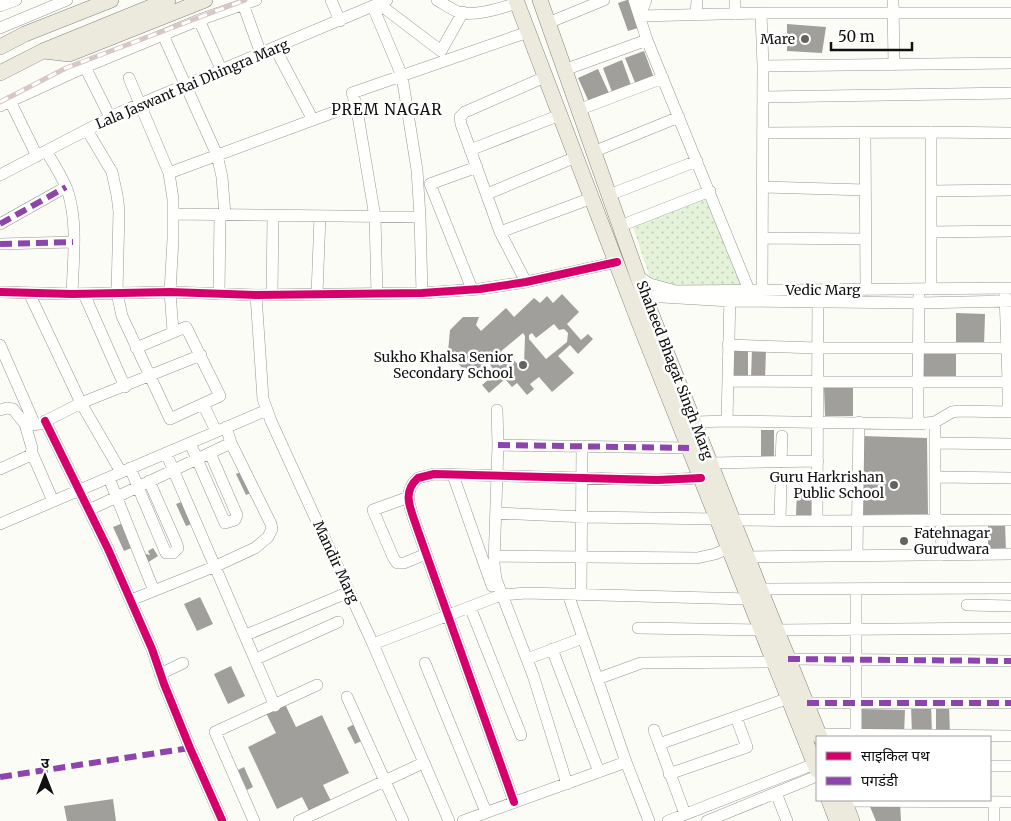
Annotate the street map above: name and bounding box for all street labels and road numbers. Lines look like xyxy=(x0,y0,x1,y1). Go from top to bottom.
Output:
street label: Lala Jaswant Rai Dhingra Marg xyxy=(93,35,292,133)
street label: Shaheed Bhagat Singh Marg xyxy=(633,278,718,462)
street label: Vedic Marg xyxy=(784,281,861,299)
street label: Mandir Marg xyxy=(309,518,363,607)

